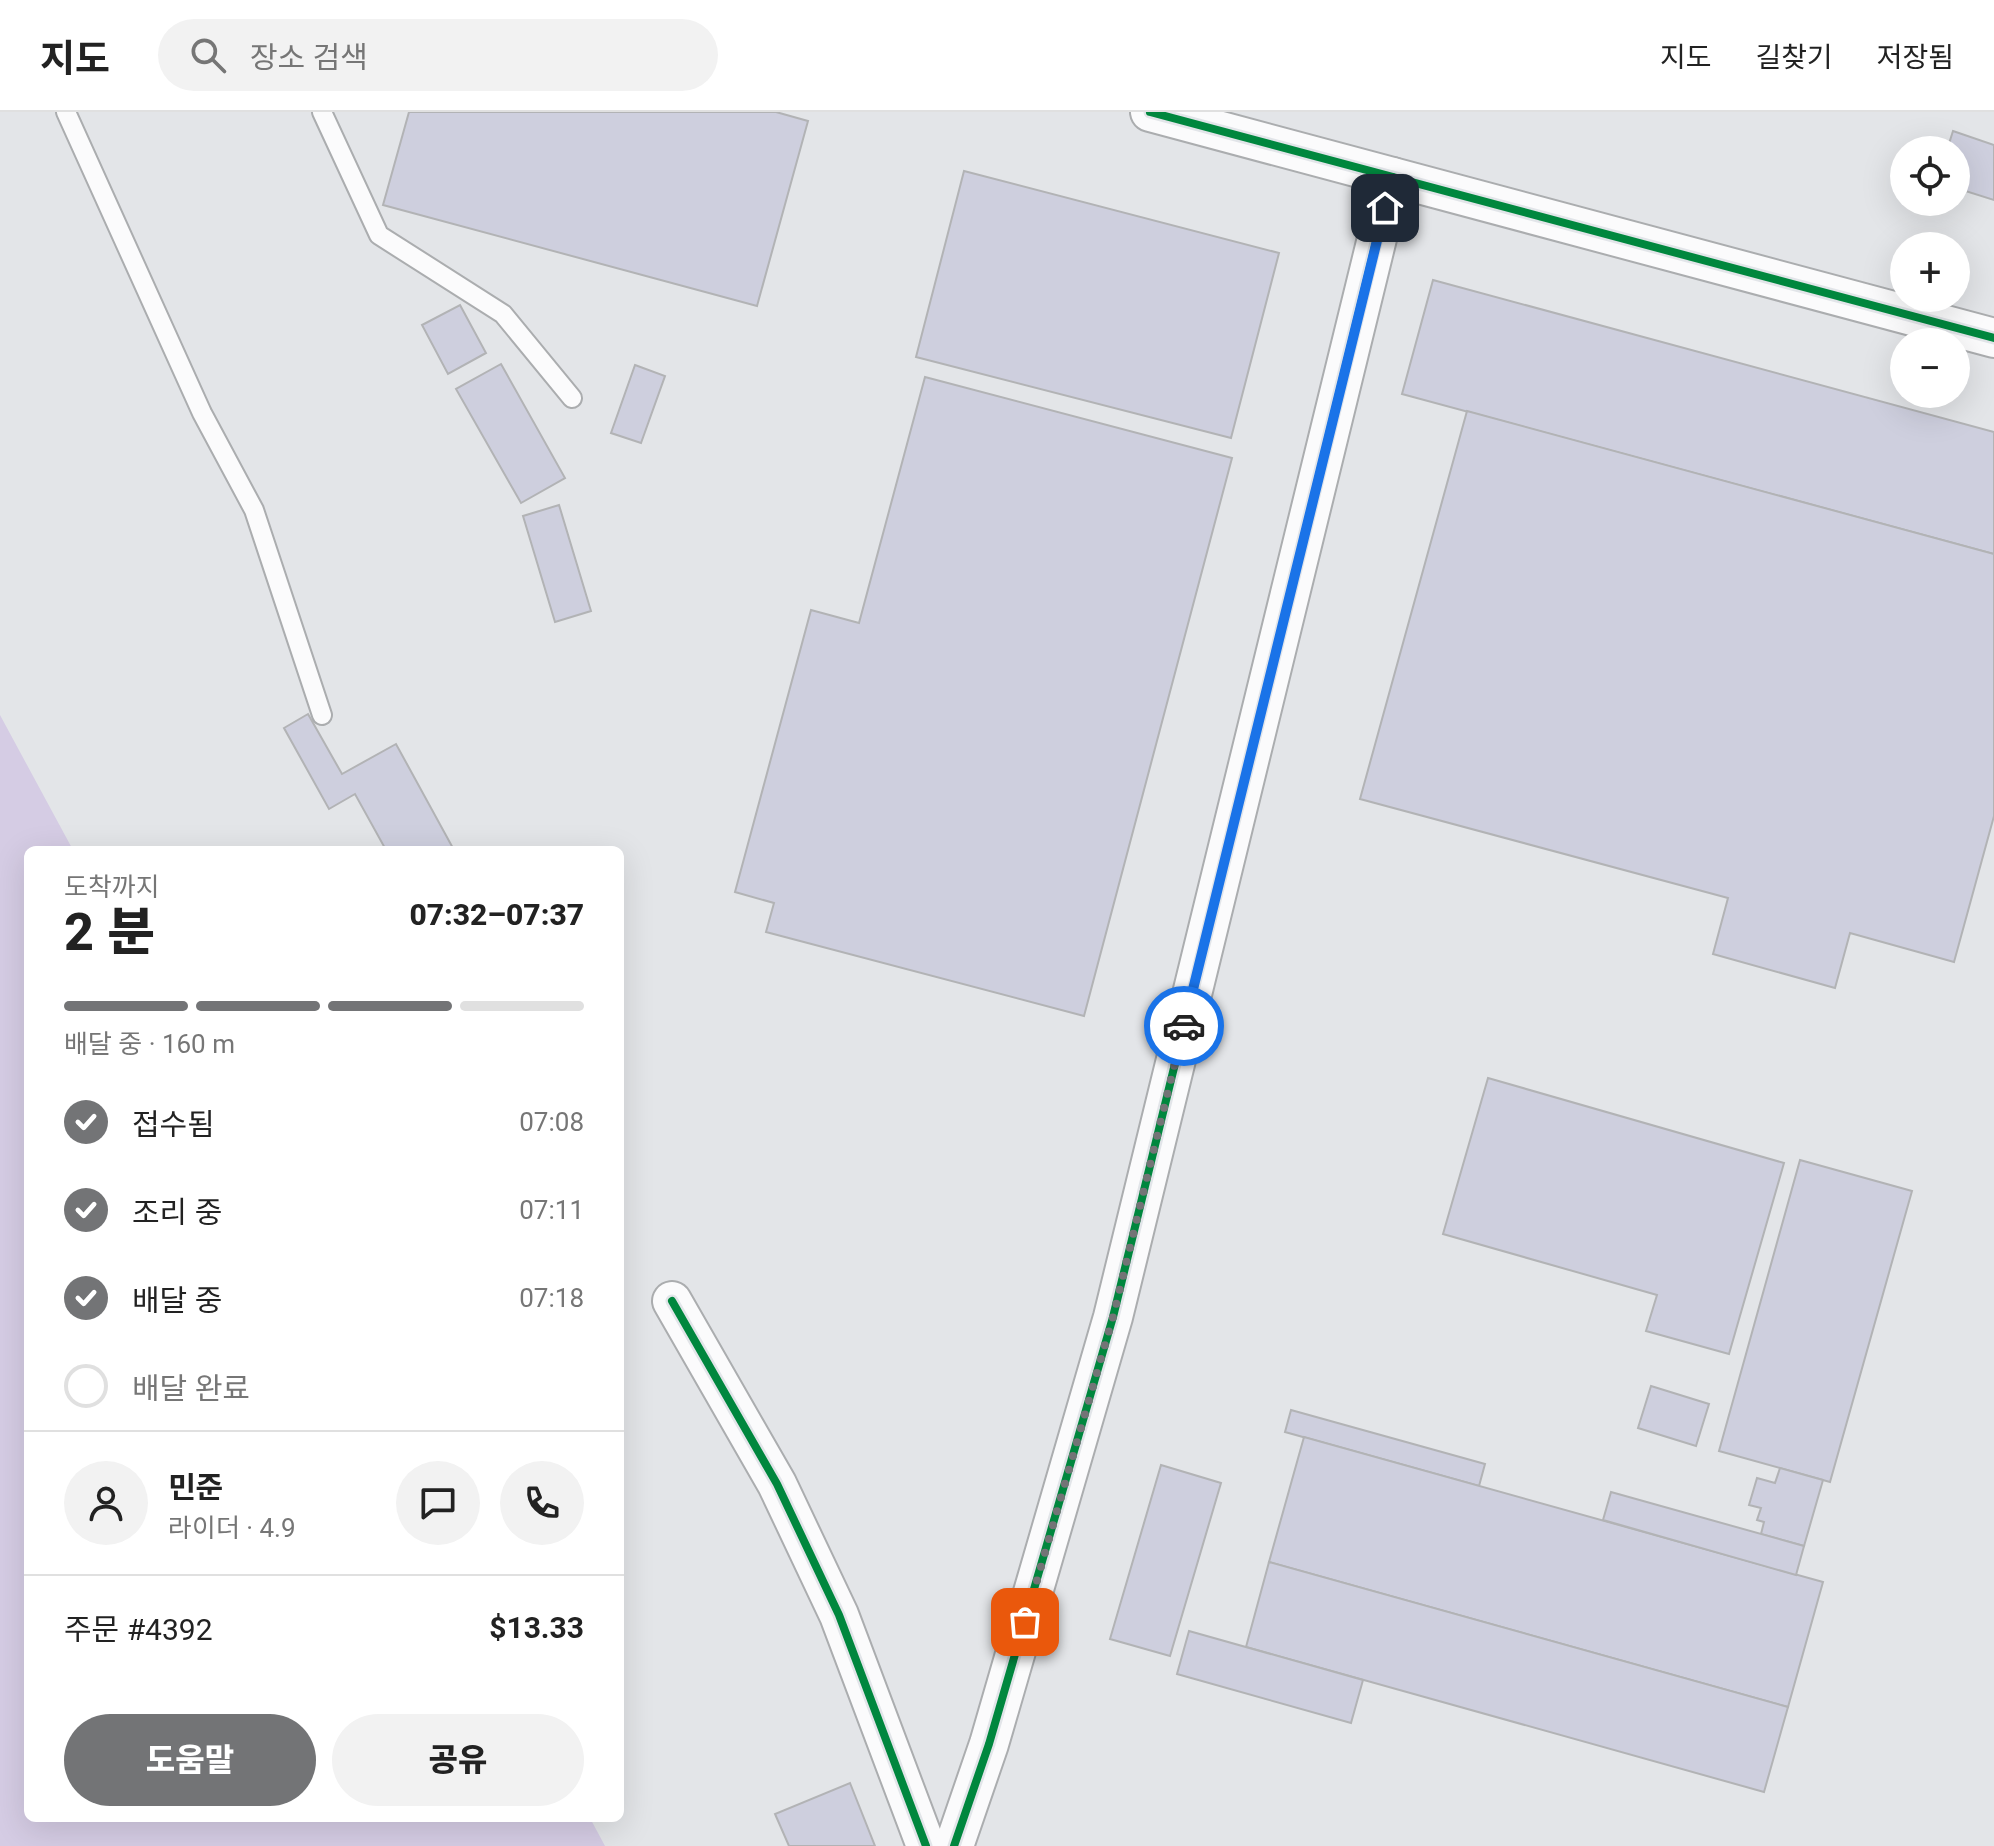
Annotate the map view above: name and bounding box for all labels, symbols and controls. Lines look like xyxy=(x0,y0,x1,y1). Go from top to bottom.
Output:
search box xyxy=(158,19,718,91)
icon: search xyxy=(186,33,230,77)
text: 지도 xyxy=(40,37,110,81)
text: 장소 검색 xyxy=(250,40,368,75)
text: 지도 xyxy=(1660,41,1711,74)
text: 길찾기 xyxy=(1755,41,1833,74)
text: 저장됨 xyxy=(1877,41,1954,74)
map controls xyxy=(1890,136,1970,408)
button: locate xyxy=(1890,136,1970,216)
pin xyxy=(1351,174,1419,242)
icon: home xyxy=(1363,186,1407,230)
button: + xyxy=(1890,232,1970,312)
button: − xyxy=(1890,328,1970,408)
text: 도착까지 xyxy=(64,872,160,902)
text: 07:32–07:37 xyxy=(409,897,584,932)
text: 2 분 xyxy=(64,902,155,963)
courier xyxy=(1144,986,1224,1066)
icon: car xyxy=(1162,1004,1206,1048)
text: 배달 중 · 160 m xyxy=(64,1029,235,1059)
icon: check xyxy=(64,1100,108,1144)
text: 접수됨 xyxy=(132,1107,215,1142)
text: 07:08 xyxy=(519,1107,584,1137)
icon: check xyxy=(64,1188,108,1232)
text: 조리 중 xyxy=(132,1195,222,1230)
text: 07:11 xyxy=(519,1195,584,1225)
icon: check xyxy=(64,1276,108,1320)
text: 배달 중 xyxy=(132,1283,222,1318)
text: 07:18 xyxy=(519,1283,584,1313)
text: 배달 완료 xyxy=(132,1371,250,1406)
button: person xyxy=(64,1461,148,1545)
button: chat xyxy=(396,1461,480,1545)
button: phone xyxy=(500,1461,584,1545)
text: 민준 xyxy=(168,1470,223,1505)
text: 라이더 · 4.9 xyxy=(168,1513,296,1543)
pin xyxy=(991,1588,1059,1656)
icon: bag xyxy=(1003,1600,1047,1644)
text: $13.33 xyxy=(489,1610,584,1645)
text: 주문 #4392 xyxy=(64,1612,213,1647)
button: 도움말 xyxy=(64,1714,316,1806)
button: 공유 xyxy=(332,1714,584,1806)

